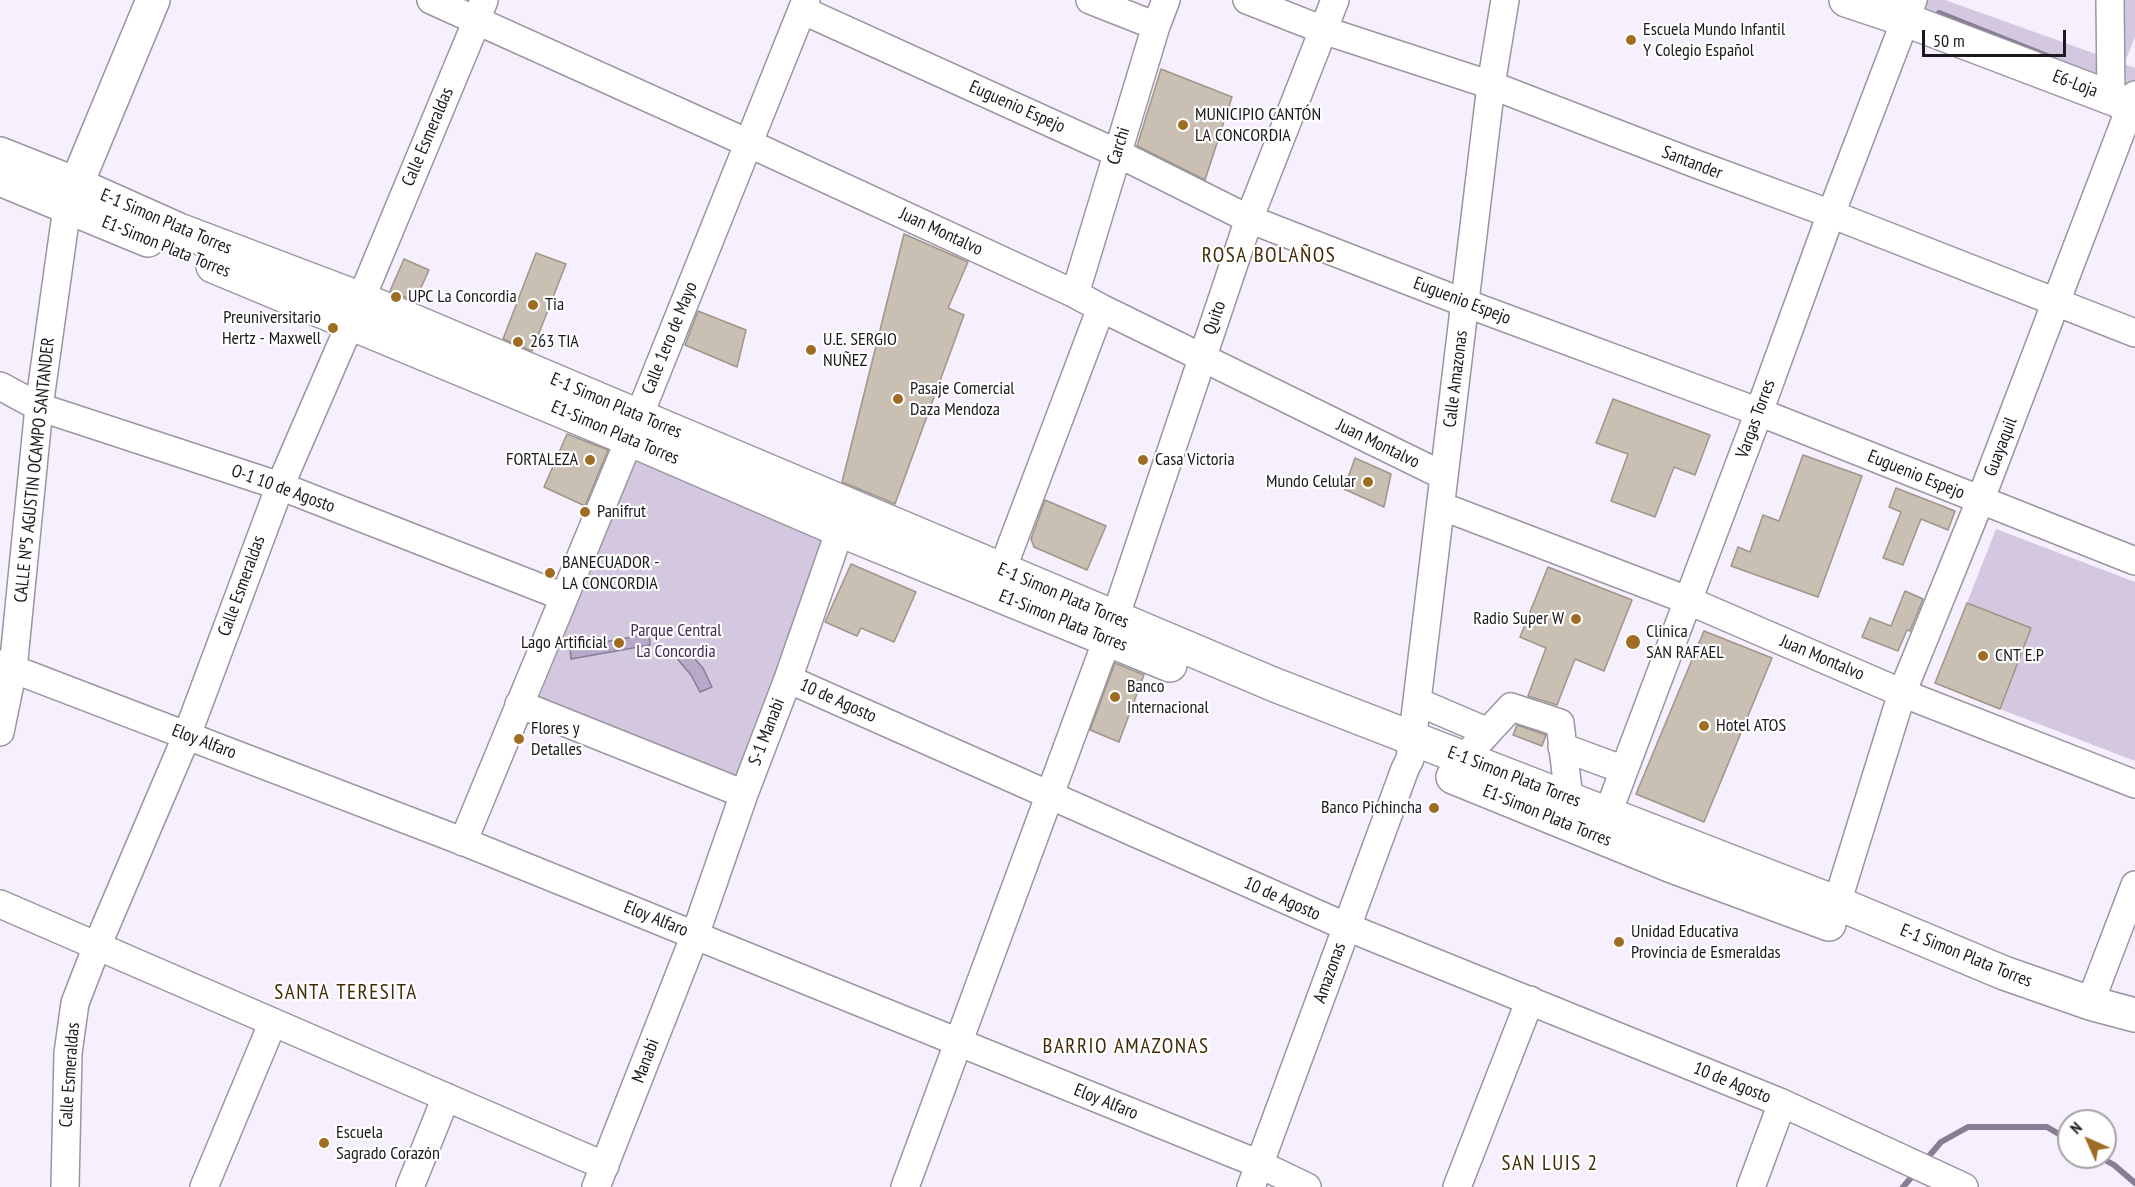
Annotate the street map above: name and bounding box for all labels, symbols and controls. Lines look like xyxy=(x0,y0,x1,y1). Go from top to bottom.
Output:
scale bar xyxy=(1925,18,2069,56)
place label: Escuela Mundo Infantil Y Colegio Español xyxy=(1643,19,1785,62)
text: 50 m xyxy=(1933,29,1965,52)
marker: Escuela Mundo Infantil Y Colegio Español xyxy=(1624,33,1638,47)
street label: E6-Loja xyxy=(2049,66,2101,102)
street label: Euguenio Espejo xyxy=(966,76,1068,138)
street label: Calle Esmeraldas xyxy=(398,84,458,190)
place label: MUNICIPIO CANTÓN LA CONCORDIA xyxy=(1195,104,1321,146)
marker: MUNICIPIO CANTÓN LA CONCORDIA xyxy=(1176,118,1190,132)
street label: Carchi xyxy=(1103,124,1135,168)
street label: Santander xyxy=(1659,142,1725,184)
street label: E-1 Simon Plata Torres xyxy=(97,185,235,259)
street label: Juan Montalvo xyxy=(896,203,986,261)
street label: E1-Simon Plata Torres xyxy=(99,211,233,283)
district label: ROSA BOLAÑOS xyxy=(1202,243,1336,269)
street label: Euguenio Espejo xyxy=(1410,273,1514,329)
street label: Calle 1ero de Mayo xyxy=(638,279,702,397)
place label: UPC La Concordia xyxy=(408,286,517,308)
marker: UPC La Concordia xyxy=(389,290,403,304)
place label: Tia xyxy=(545,294,564,316)
marker: Tia xyxy=(526,298,540,312)
street label: Quito xyxy=(1199,298,1231,338)
place label: Preuniversitario Hertz - Maxwell xyxy=(222,307,321,350)
marker: Preuniversitario Hertz - Maxwell xyxy=(326,321,340,335)
place label: U.E. SERGIO NUÑEZ xyxy=(823,329,897,372)
street label: Calle Amazonas xyxy=(1439,329,1473,429)
place label: 263 TIA xyxy=(530,331,579,353)
marker: 263 TIA xyxy=(511,335,525,349)
street label: CALLE Nº5 AGUSTIN OCAMPO SANTANDER xyxy=(10,336,60,604)
marker: U.E. SERGIO NUÑEZ xyxy=(804,343,818,357)
street label: E-1 Simon Plata Torres xyxy=(547,369,685,443)
street label: Vargas Torres xyxy=(1732,377,1780,461)
place label: Pasaje Comercial Daza Mendoza xyxy=(910,378,1015,420)
marker: Pasaje Comercial Daza Mendoza xyxy=(891,392,905,406)
street label: E1-Simon Plata Torres xyxy=(548,396,682,470)
street label: Guayaquil xyxy=(1980,414,2022,480)
street label: Juan Montalvo xyxy=(1333,415,1423,473)
street label: Euguenio Espejo xyxy=(1864,446,1968,504)
place label: FORTALEZA xyxy=(506,449,578,471)
place label: Casa Victoria xyxy=(1155,449,1235,471)
marker: FORTALEZA xyxy=(583,453,597,467)
marker: Casa Victoria xyxy=(1136,453,1150,467)
street label: O-1 10 de Agosto xyxy=(228,460,338,518)
place label: Mundo Celular xyxy=(1266,471,1356,493)
marker: Mundo Celular xyxy=(1361,475,1375,489)
place label: Panifrut xyxy=(597,501,646,523)
marker: Panifrut xyxy=(578,505,592,519)
street label: Calle Esmeraldas xyxy=(214,533,270,639)
place label: BANECUADOR - LA CONCORDIA xyxy=(562,552,660,594)
street label: E-1 Simon Plata Torres xyxy=(994,559,1132,633)
marker: BANECUADOR - LA CONCORDIA xyxy=(543,566,557,580)
street label: E1-Simon Plata Torres xyxy=(996,585,1130,657)
place label: Radio Super W xyxy=(1473,608,1564,630)
marker: Radio Super W xyxy=(1569,612,1583,626)
park label: Parque Central La Concordia xyxy=(631,620,721,662)
place label: Clinica SAN RAFAEL xyxy=(1646,621,1724,664)
street label: Juan Montalvo xyxy=(1777,631,1867,685)
place label: Lago Artificial xyxy=(521,632,607,654)
marker: Clinica SAN RAFAEL xyxy=(1624,633,1642,651)
marker: Lago Artificial xyxy=(612,636,626,650)
place label: CNT E.P xyxy=(1995,645,2044,667)
marker: CNT E.P xyxy=(1976,649,1990,663)
street label: 10 de Agosto xyxy=(796,675,880,727)
place label: Banco Internacional xyxy=(1127,676,1209,718)
marker: Banco Internacional xyxy=(1108,690,1122,704)
street label: S-1 Manabi xyxy=(744,695,790,769)
place label: Hotel ATOS xyxy=(1716,715,1786,737)
place label: Flores y Detalles xyxy=(531,718,582,760)
marker: Hotel ATOS xyxy=(1697,719,1711,733)
street label: Eloy Alfaro xyxy=(169,720,239,764)
marker: Flores y Detalles xyxy=(512,732,526,746)
street label: E-1 Simon Plata Torres xyxy=(1445,742,1583,812)
street label: E1-Simon Plata Torres xyxy=(1480,780,1614,852)
place label: Banco Pichincha xyxy=(1321,797,1422,819)
marker: Banco Pichincha xyxy=(1427,801,1441,815)
street label: 10 de Agosto xyxy=(1240,873,1324,925)
street label: Eloy Alfaro xyxy=(621,896,691,942)
street label: E-1 Simon Plata Torres xyxy=(1897,920,2035,992)
place label: Unidad Educativa Provincia de Esmeraldas xyxy=(1631,921,1781,964)
marker: Unidad Educativa Provincia de Esmeraldas xyxy=(1612,935,1626,949)
street label: Amazonas xyxy=(1309,940,1351,1006)
district label: SANTA TERESITA xyxy=(274,980,418,1006)
street label: Calle Esmeraldas xyxy=(56,1022,84,1128)
district label: BARRIO AMAZONAS xyxy=(1043,1034,1209,1060)
street label: Manabi xyxy=(628,1036,664,1086)
street label: 10 de Agosto xyxy=(1690,1058,1774,1108)
street label: Eloy Alfaro xyxy=(1071,1079,1141,1125)
north arrow xyxy=(2057,1109,2117,1169)
text: N xyxy=(2066,1118,2086,1138)
place label: Escuela Sagrado Corazón xyxy=(336,1122,440,1164)
marker: Escuela Sagrado Corazón xyxy=(317,1136,331,1150)
district label: SAN LUIS 2 xyxy=(1501,1151,1599,1177)

